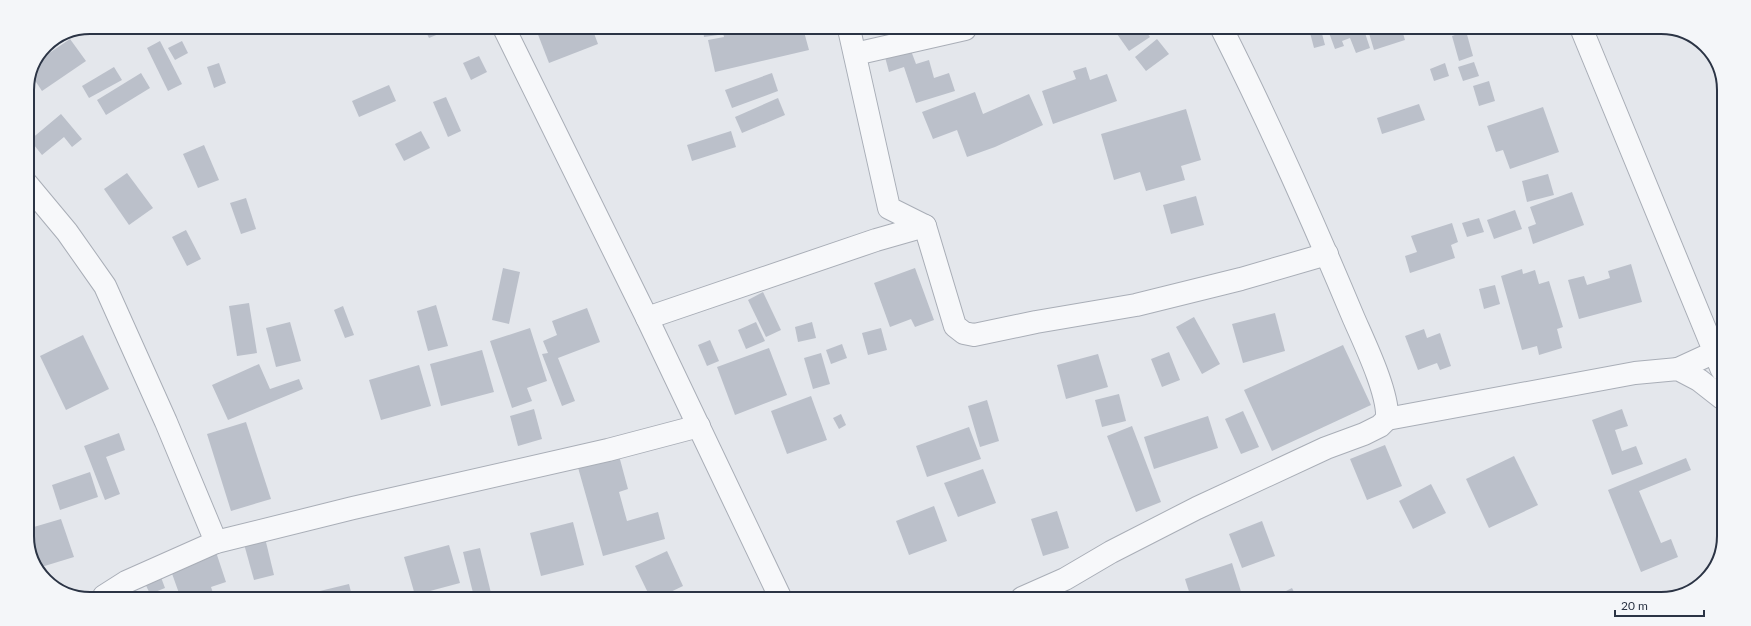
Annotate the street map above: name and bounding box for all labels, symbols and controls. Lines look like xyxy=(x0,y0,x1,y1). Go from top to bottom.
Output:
scale bar xyxy=(1615,592,1704,618)
text: 20 m xyxy=(1621,598,1648,613)

